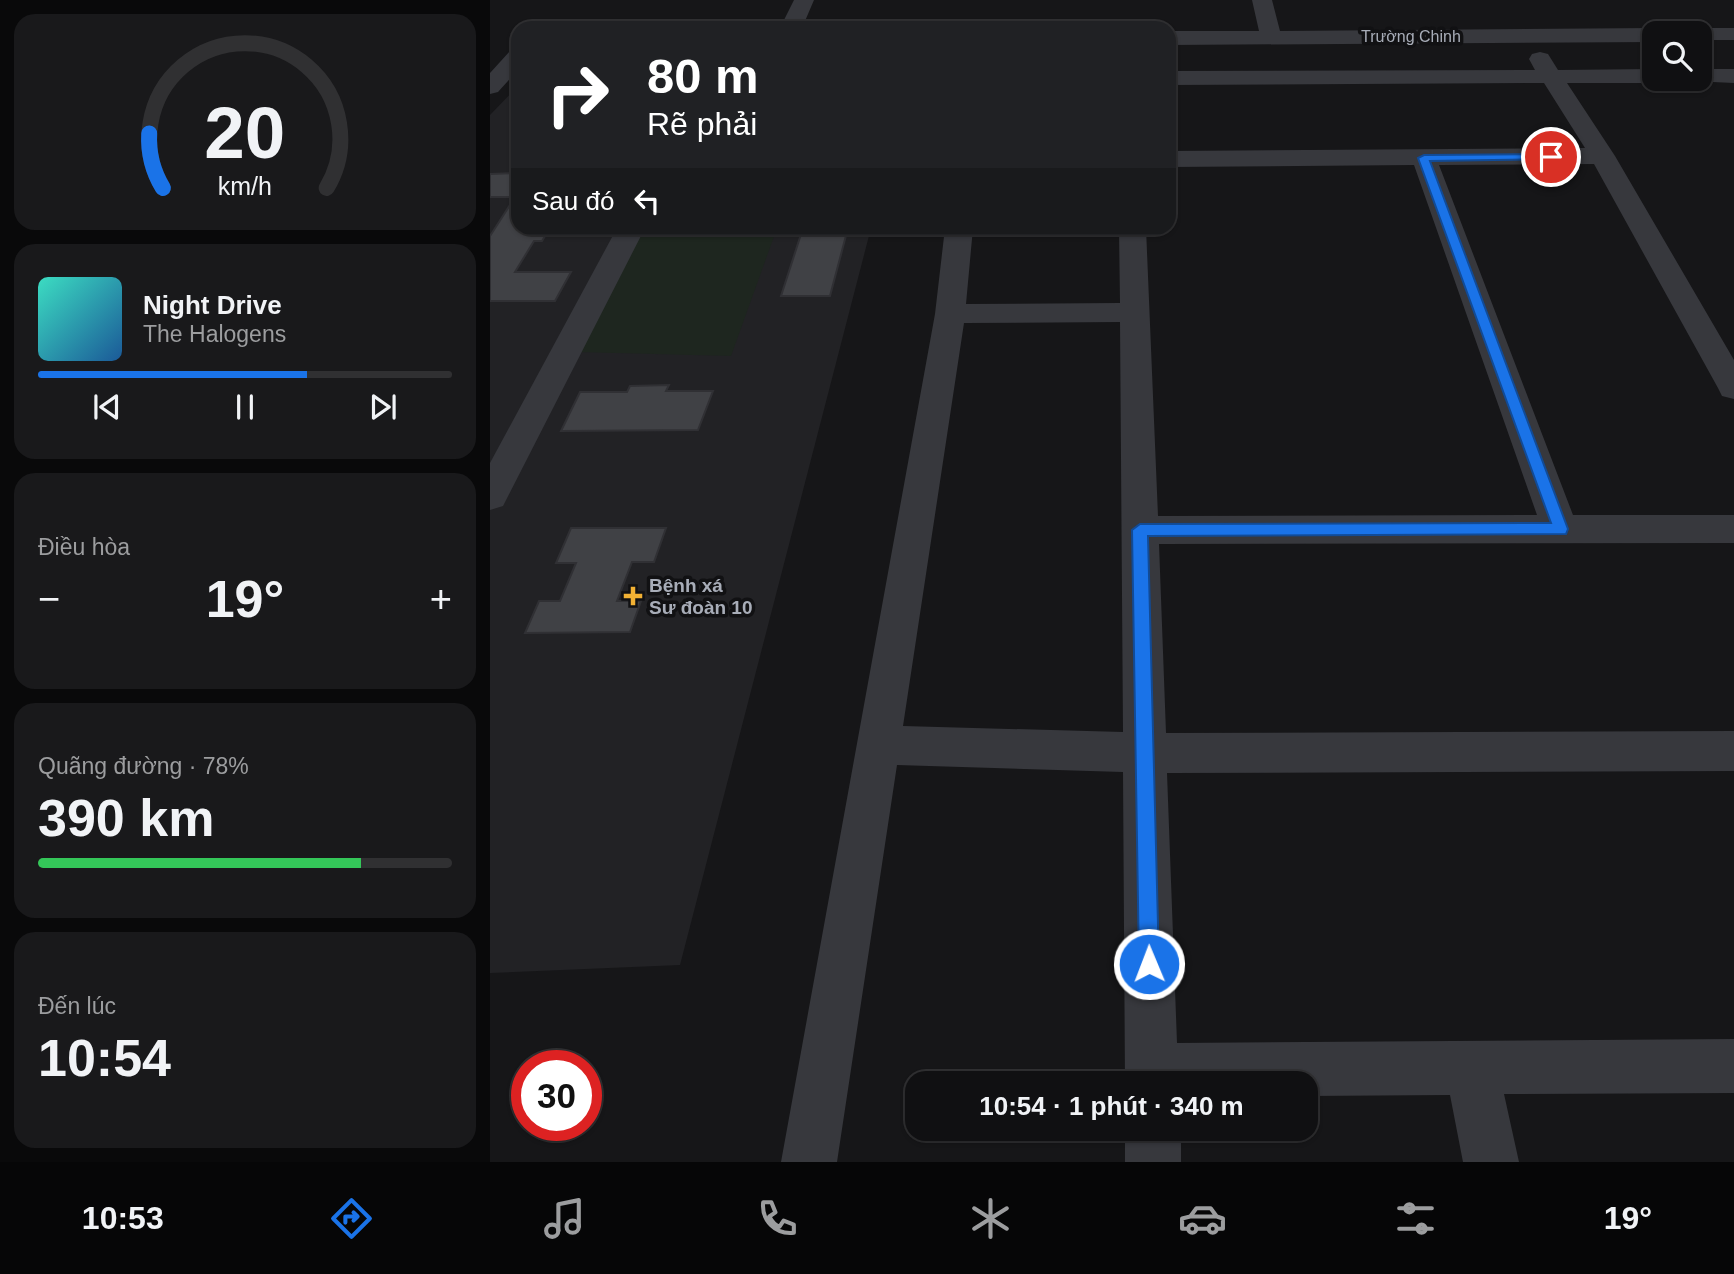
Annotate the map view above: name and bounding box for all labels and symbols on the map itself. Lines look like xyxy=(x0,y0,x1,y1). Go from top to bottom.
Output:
street label: Trường Chinh xyxy=(1361,28,1461,45)
pin xyxy=(1521,127,1581,187)
place label: Bệnh xá Sư đoàn 10 xyxy=(649,575,753,618)
marker: Bệnh xá Sư đoàn 10 xyxy=(623,586,643,606)
position arrow xyxy=(1112,927,1186,1001)
speed limit sign: 30 xyxy=(511,1050,602,1141)

